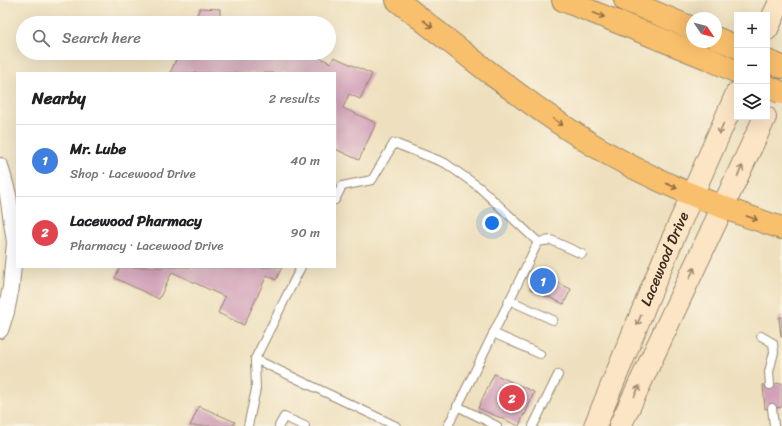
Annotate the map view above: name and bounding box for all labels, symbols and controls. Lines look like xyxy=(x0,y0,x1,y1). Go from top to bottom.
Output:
one-way arrow xyxy=(592,11,604,19)
north arrow xyxy=(686,12,722,48)
map controls xyxy=(734,12,770,120)
button: + xyxy=(734,12,770,48)
search box xyxy=(16,16,336,60)
one-way arrow xyxy=(422,20,433,28)
text: Search here xyxy=(62,25,141,51)
icon: search xyxy=(30,27,52,49)
button: − xyxy=(734,48,770,84)
text: Nearby xyxy=(32,83,86,113)
button: layers xyxy=(734,84,770,120)
text: 2 results xyxy=(269,87,320,110)
one-way arrow xyxy=(553,118,564,126)
one-way arrow xyxy=(717,123,725,135)
text: Mr. Lube xyxy=(70,136,126,162)
text: 1 xyxy=(42,149,48,172)
text: 40 m xyxy=(290,149,320,172)
text: Shop · Lacewood Drive xyxy=(70,162,196,185)
one-way arrow xyxy=(736,166,744,178)
one-way arrow xyxy=(665,183,677,190)
street label: Lacewood Drive xyxy=(633,207,696,310)
text: Lacewood Pharmacy xyxy=(70,208,202,234)
your location xyxy=(482,213,502,233)
one-way arrow xyxy=(746,215,759,222)
text: 2 xyxy=(41,221,49,244)
text: 90 m xyxy=(290,221,320,244)
text: Pharmacy · Lacewood Drive xyxy=(70,234,224,257)
pin: 1 xyxy=(530,266,556,296)
one-way arrow xyxy=(689,267,696,279)
one-way arrow xyxy=(634,314,642,326)
pin: 2 xyxy=(499,383,525,413)
one-way arrow xyxy=(634,385,641,397)

